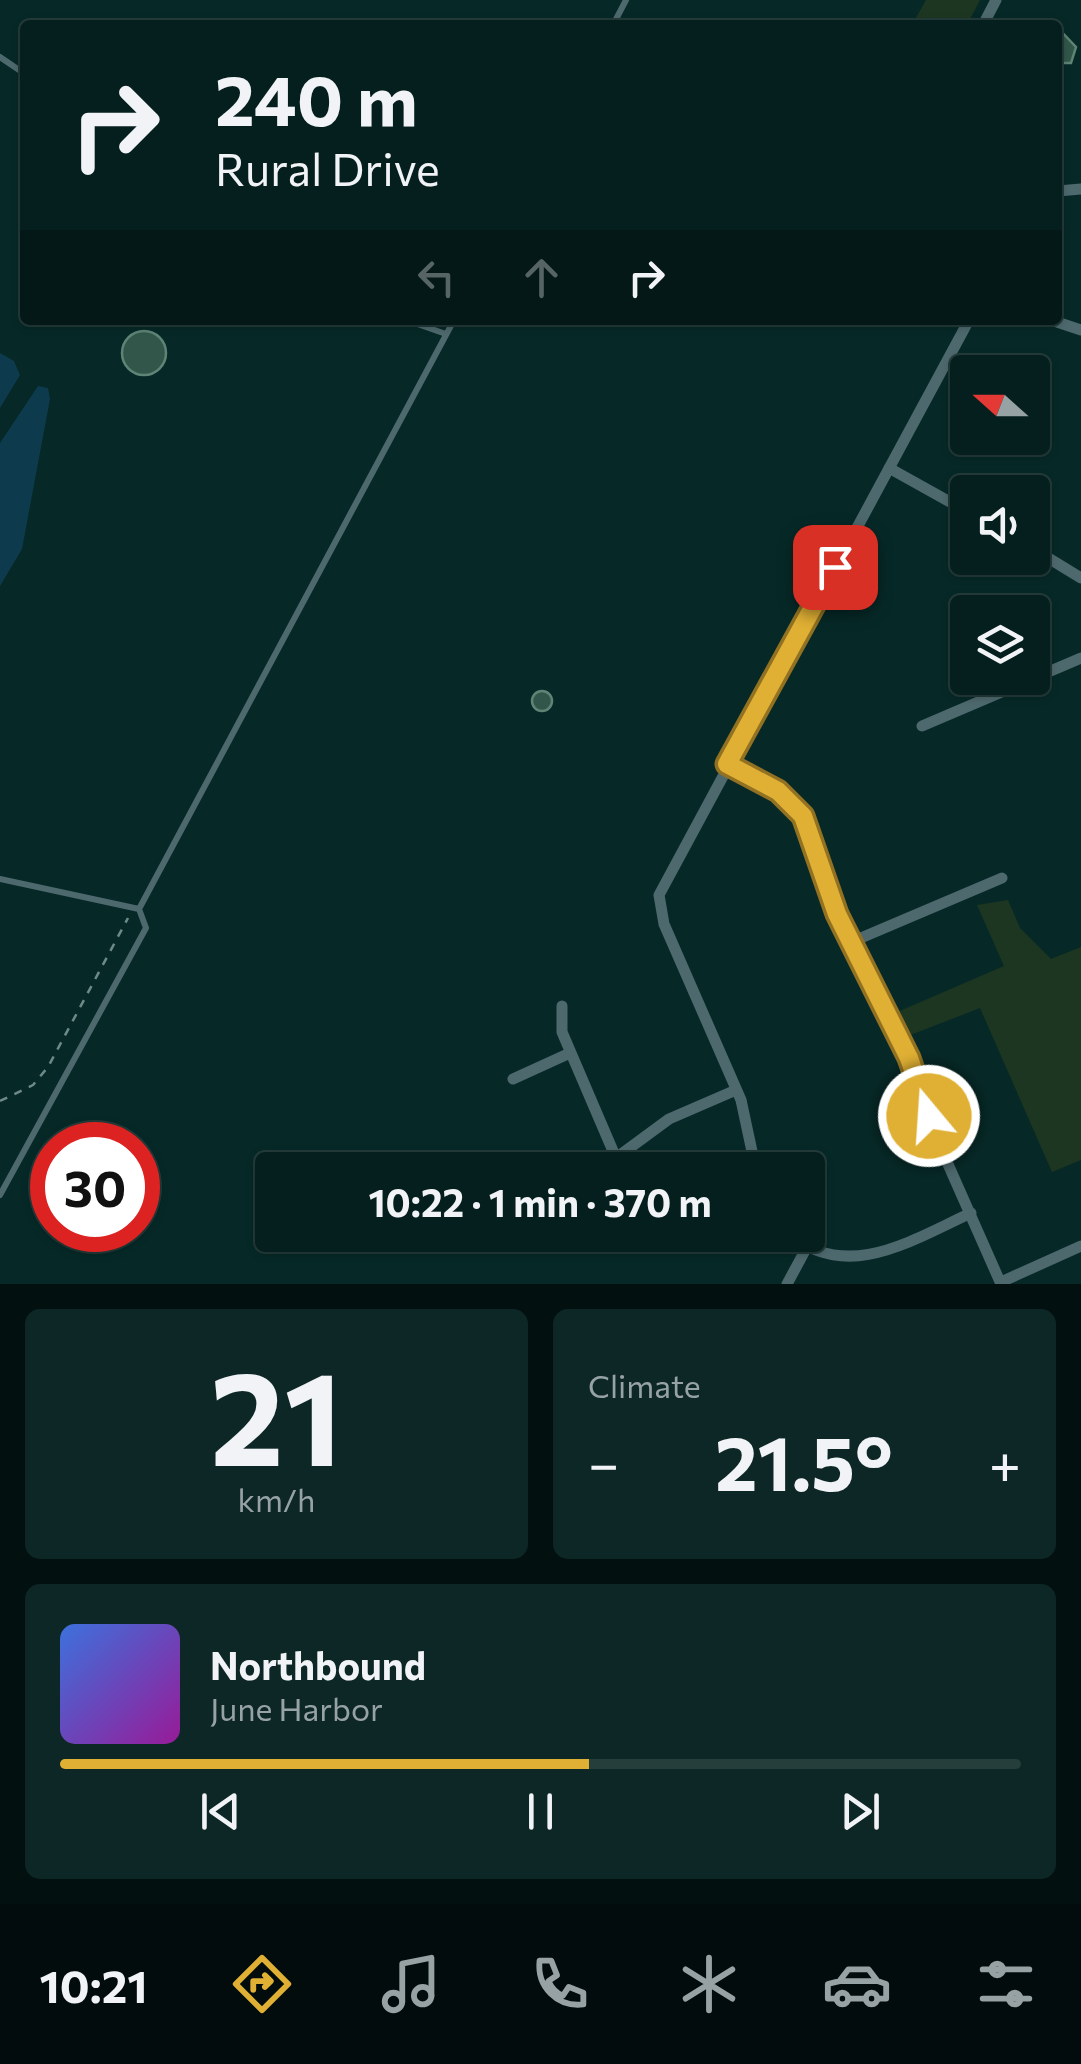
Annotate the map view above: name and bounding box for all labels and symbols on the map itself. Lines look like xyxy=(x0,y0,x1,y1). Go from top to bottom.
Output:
north arrow xyxy=(950,355,1050,455)
pin xyxy=(793,525,878,610)
position arrow xyxy=(877,1064,981,1168)
speed limit sign: 30 xyxy=(30,1122,160,1252)

